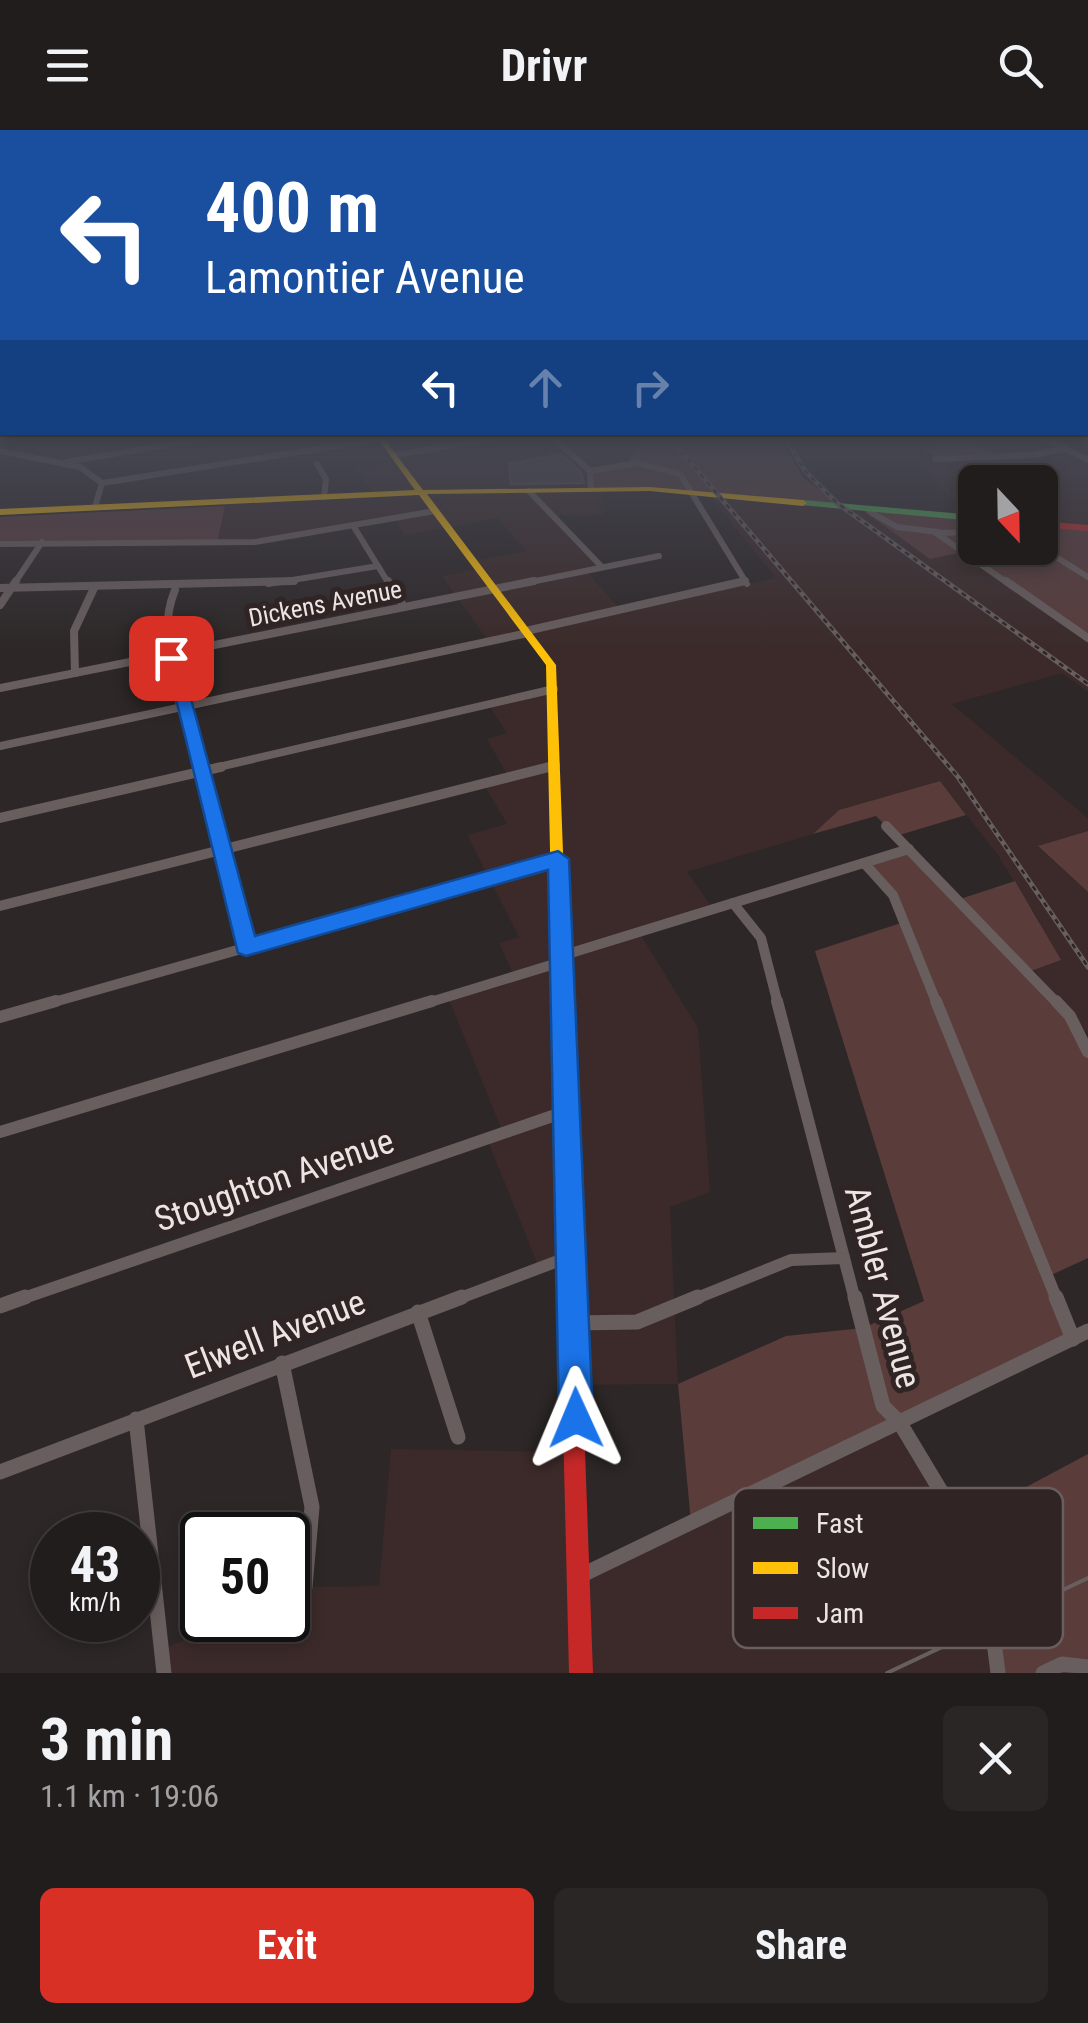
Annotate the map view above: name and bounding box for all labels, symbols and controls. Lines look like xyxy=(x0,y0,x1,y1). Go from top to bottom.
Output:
icon: menu xyxy=(40,38,95,93)
icon: search xyxy=(993,38,1048,93)
text: Drivr xyxy=(501,39,587,92)
text: 400 m xyxy=(205,167,379,249)
icon: left xyxy=(40,170,170,300)
text: Lamontier Avenue xyxy=(205,251,525,304)
icon: left xyxy=(413,360,468,415)
icon: ahead xyxy=(518,360,573,415)
icon: right xyxy=(623,360,678,415)
north arrow xyxy=(958,465,1058,565)
map controls xyxy=(958,465,1058,565)
street label: Dickens Avenue xyxy=(246,574,404,633)
pin xyxy=(129,616,214,701)
icon: arrive xyxy=(144,631,199,686)
street label: Stoughton Avenue xyxy=(149,1120,399,1241)
street label: Ambler Avenue xyxy=(836,1182,929,1393)
street label: Elwell Avenue xyxy=(179,1281,371,1388)
position arrow xyxy=(524,1366,628,1470)
legend xyxy=(733,1488,1063,1648)
text: Fast xyxy=(816,1507,863,1540)
speed limit sign: 50 xyxy=(180,1512,310,1642)
text: 43 xyxy=(70,1536,120,1594)
text: Slow xyxy=(816,1552,869,1585)
text: km/h xyxy=(69,1588,121,1617)
text: Jam xyxy=(816,1597,864,1630)
text: 3 min xyxy=(40,1704,173,1775)
button: close xyxy=(943,1706,1048,1811)
text: 1.1 km · 19:06 xyxy=(40,1777,219,1815)
button: Exit xyxy=(40,1888,534,2003)
button: Share xyxy=(554,1888,1048,2003)

